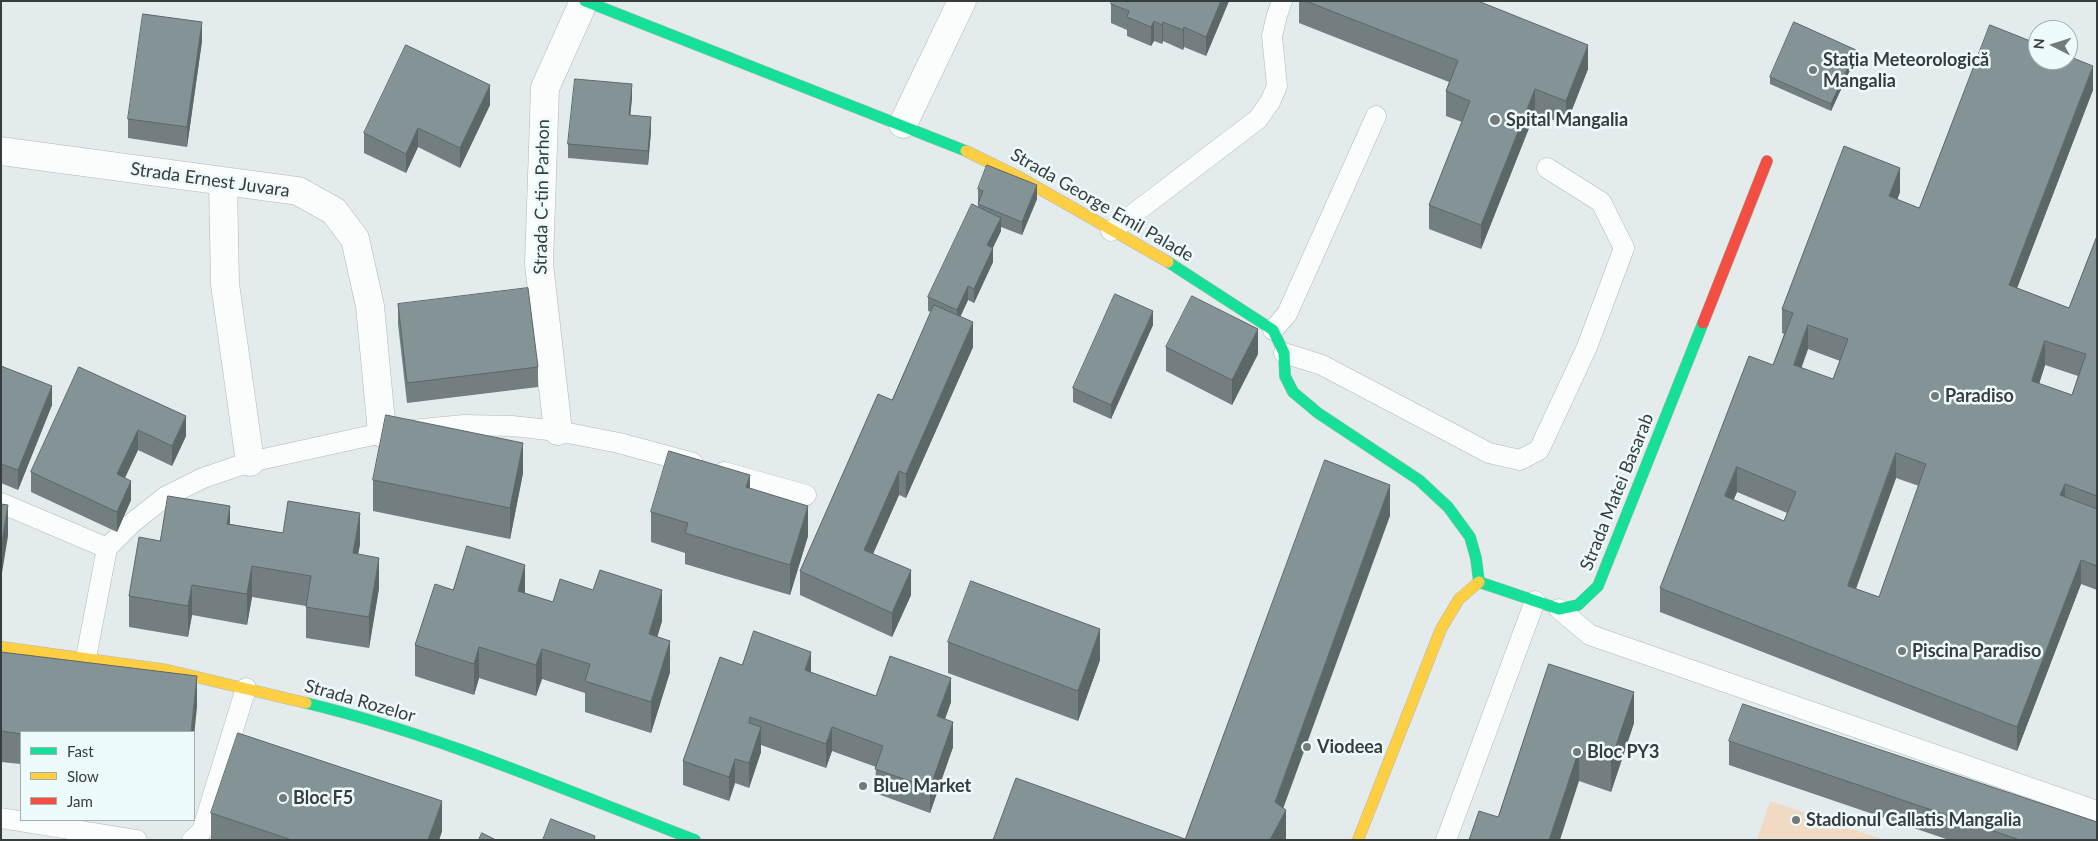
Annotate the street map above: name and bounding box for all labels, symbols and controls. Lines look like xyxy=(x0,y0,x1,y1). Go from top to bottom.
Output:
north arrow xyxy=(2028,20,2078,70)
text: N xyxy=(2030,38,2047,50)
place label: Stația Meteorologică Mangalia xyxy=(1823,49,1989,92)
marker: Stația Meteorologică Mangalia xyxy=(1807,64,1819,76)
place label: Spital Mangalia xyxy=(1506,109,1628,131)
marker: Spital Mangalia xyxy=(1488,113,1502,127)
street label: Strada C-tin Parhon xyxy=(530,119,554,275)
street label: Strada George Emil Palade xyxy=(1007,144,1197,266)
street label: Strada Ernest Juvara xyxy=(129,158,291,202)
place label: Paradiso xyxy=(1945,385,2014,407)
marker: Paradiso xyxy=(1929,390,1941,402)
street label: Strada Matei Basarab xyxy=(1576,410,1658,574)
place label: Piscina Paradiso xyxy=(1912,640,2041,662)
marker: Piscina Paradiso xyxy=(1896,645,1908,657)
street label: Strada Rozelor xyxy=(302,675,418,727)
legend xyxy=(20,731,195,821)
place label: Viodeea xyxy=(1317,736,1383,758)
marker: Viodeea xyxy=(1301,741,1313,753)
place label: Bloc PY3 xyxy=(1587,741,1659,763)
text: Fast xyxy=(67,742,94,760)
marker: Bloc PY3 xyxy=(1571,746,1583,758)
text: Slow xyxy=(67,767,99,785)
place label: Blue Market xyxy=(873,775,971,797)
marker: Blue Market xyxy=(857,780,869,792)
place label: Bloc F5 xyxy=(293,787,353,809)
text: Jam xyxy=(67,792,93,810)
marker: Bloc F5 xyxy=(277,792,289,804)
place label: Stadionul Callatis Mangalia xyxy=(1806,809,2021,831)
marker: Stadionul Callatis Mangalia xyxy=(1790,814,1802,826)

